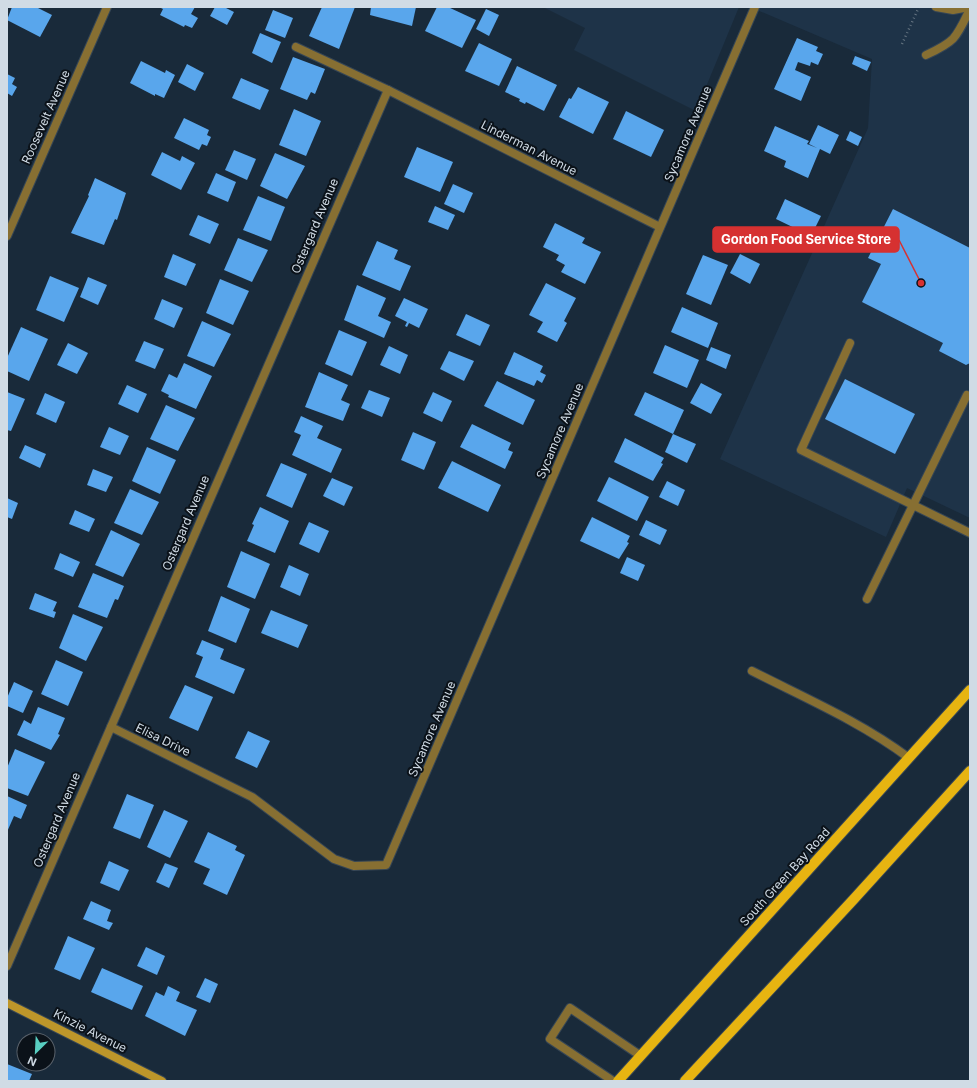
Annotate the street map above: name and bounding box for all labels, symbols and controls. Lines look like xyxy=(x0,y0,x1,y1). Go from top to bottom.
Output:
street label: Roosevelt Avenue xyxy=(18,68,73,166)
street label: Sycamore Avenue xyxy=(661,84,714,184)
street label: Linderman Avenue xyxy=(479,117,580,178)
street label: Ostergard Avenue xyxy=(288,176,341,276)
callout: Gordon Food Service Store xyxy=(713,227,899,252)
text: Gordon Food Service Store xyxy=(721,231,891,247)
street label: Sycamore Avenue xyxy=(533,381,586,481)
street label: Ostergard Avenue xyxy=(159,473,212,573)
street label: Sycamore Avenue xyxy=(405,679,458,779)
street label: Elisa Drive xyxy=(133,720,193,759)
street label: Ostergard Avenue xyxy=(30,770,83,870)
street label: South Green Bay Road xyxy=(736,824,833,929)
street label: Kinzie Avenue xyxy=(51,1006,129,1055)
north arrow xyxy=(16,1032,56,1072)
text: N xyxy=(25,1053,39,1069)

